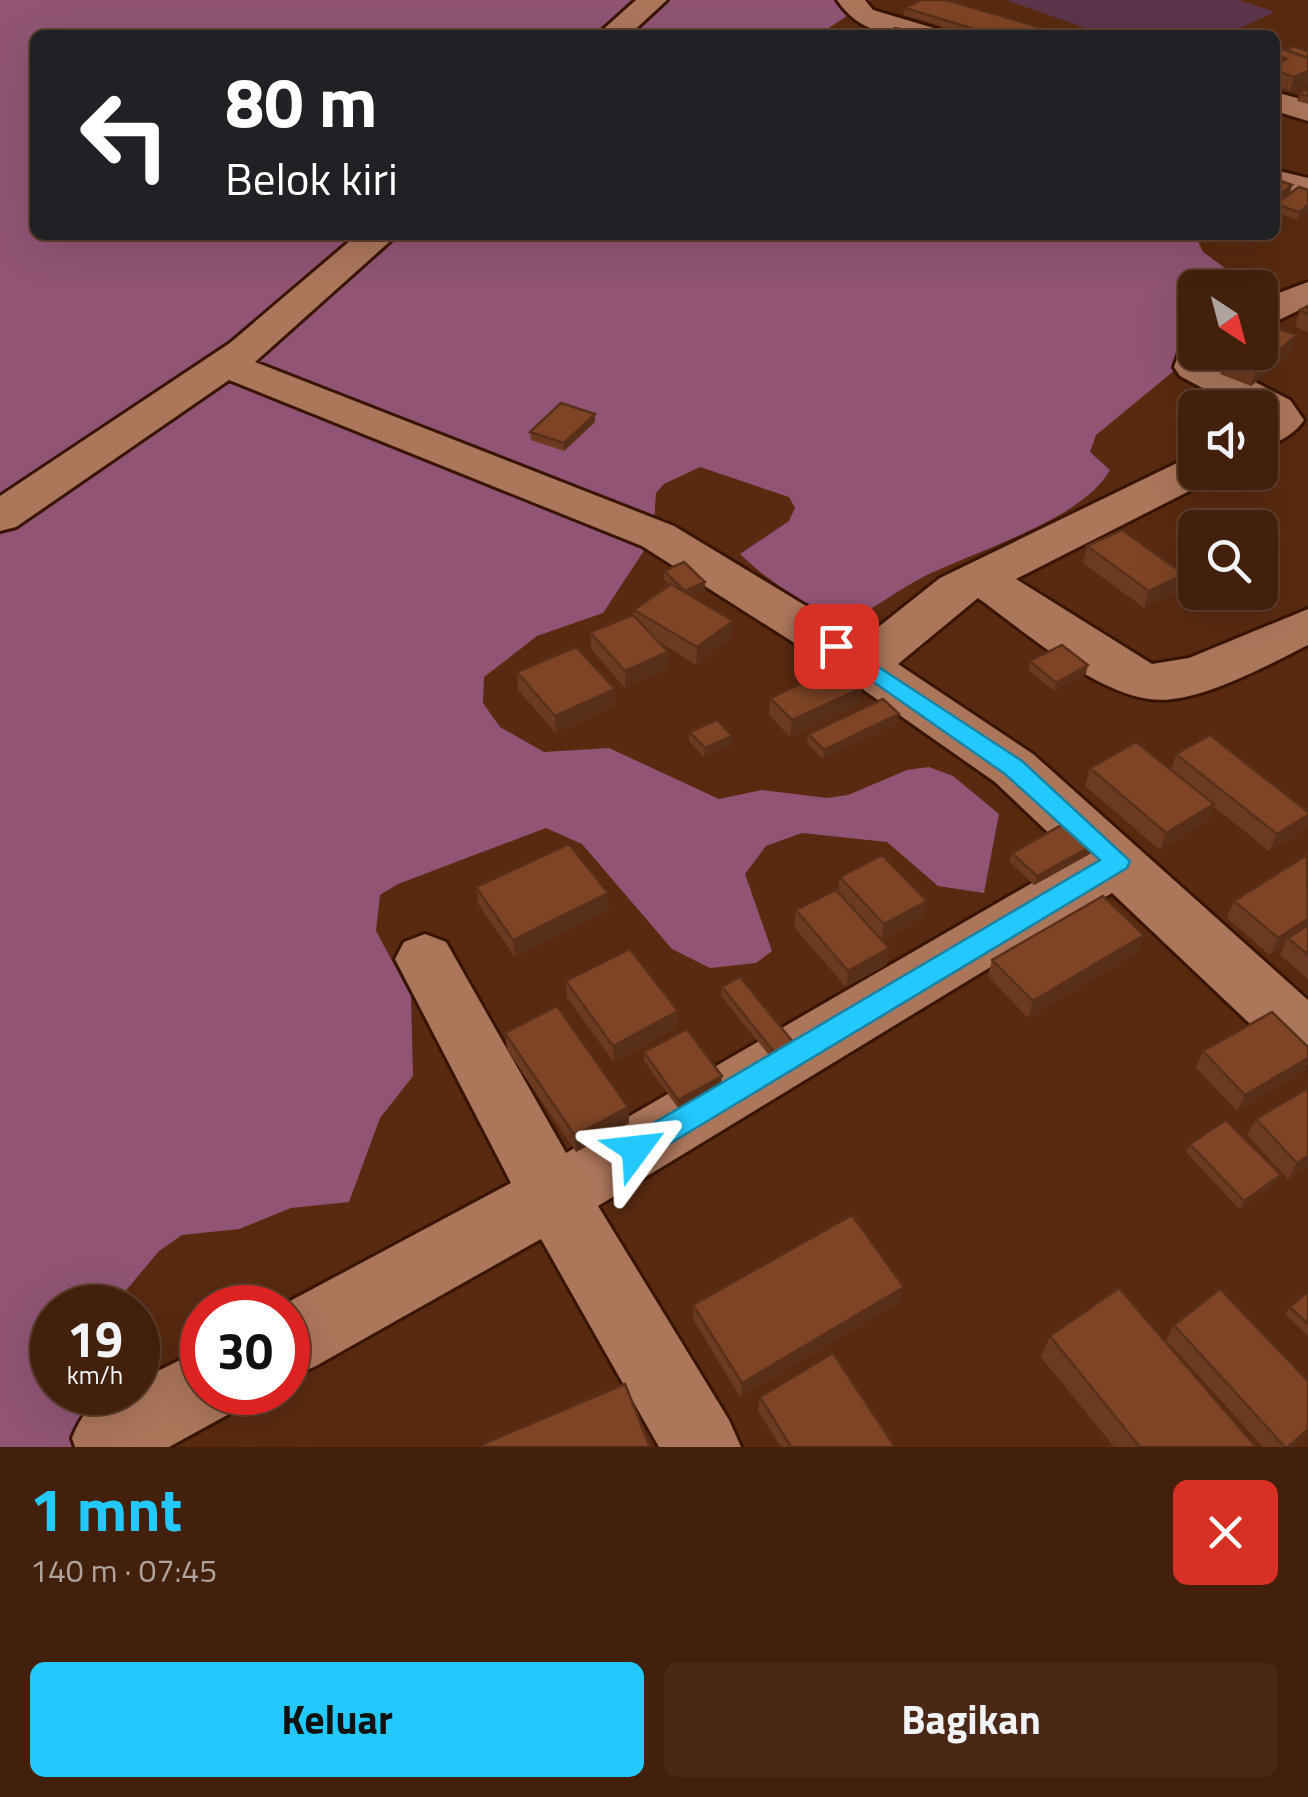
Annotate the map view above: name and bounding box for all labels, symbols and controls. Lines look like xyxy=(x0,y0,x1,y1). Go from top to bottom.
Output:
text: 80 m xyxy=(225,48,378,154)
icon: left xyxy=(60,70,190,200)
text: Belok kiri xyxy=(225,144,398,212)
north arrow xyxy=(1178,270,1278,370)
map controls xyxy=(1178,270,1278,610)
button: sound xyxy=(1178,390,1278,490)
button: search xyxy=(1178,510,1278,610)
pin xyxy=(794,604,879,689)
icon: arrive xyxy=(809,619,864,674)
position arrow xyxy=(584,1097,688,1201)
speed limit sign: 30 xyxy=(180,1285,310,1415)
text: 19 xyxy=(67,1300,123,1376)
text: km/h xyxy=(67,1356,123,1394)
text: 1 mnt xyxy=(30,1463,182,1554)
button: close xyxy=(1173,1480,1278,1585)
text: 140 m · 07:45 xyxy=(30,1546,217,1594)
button: Keluar xyxy=(30,1662,644,1777)
button: Bagikan xyxy=(664,1662,1278,1777)

